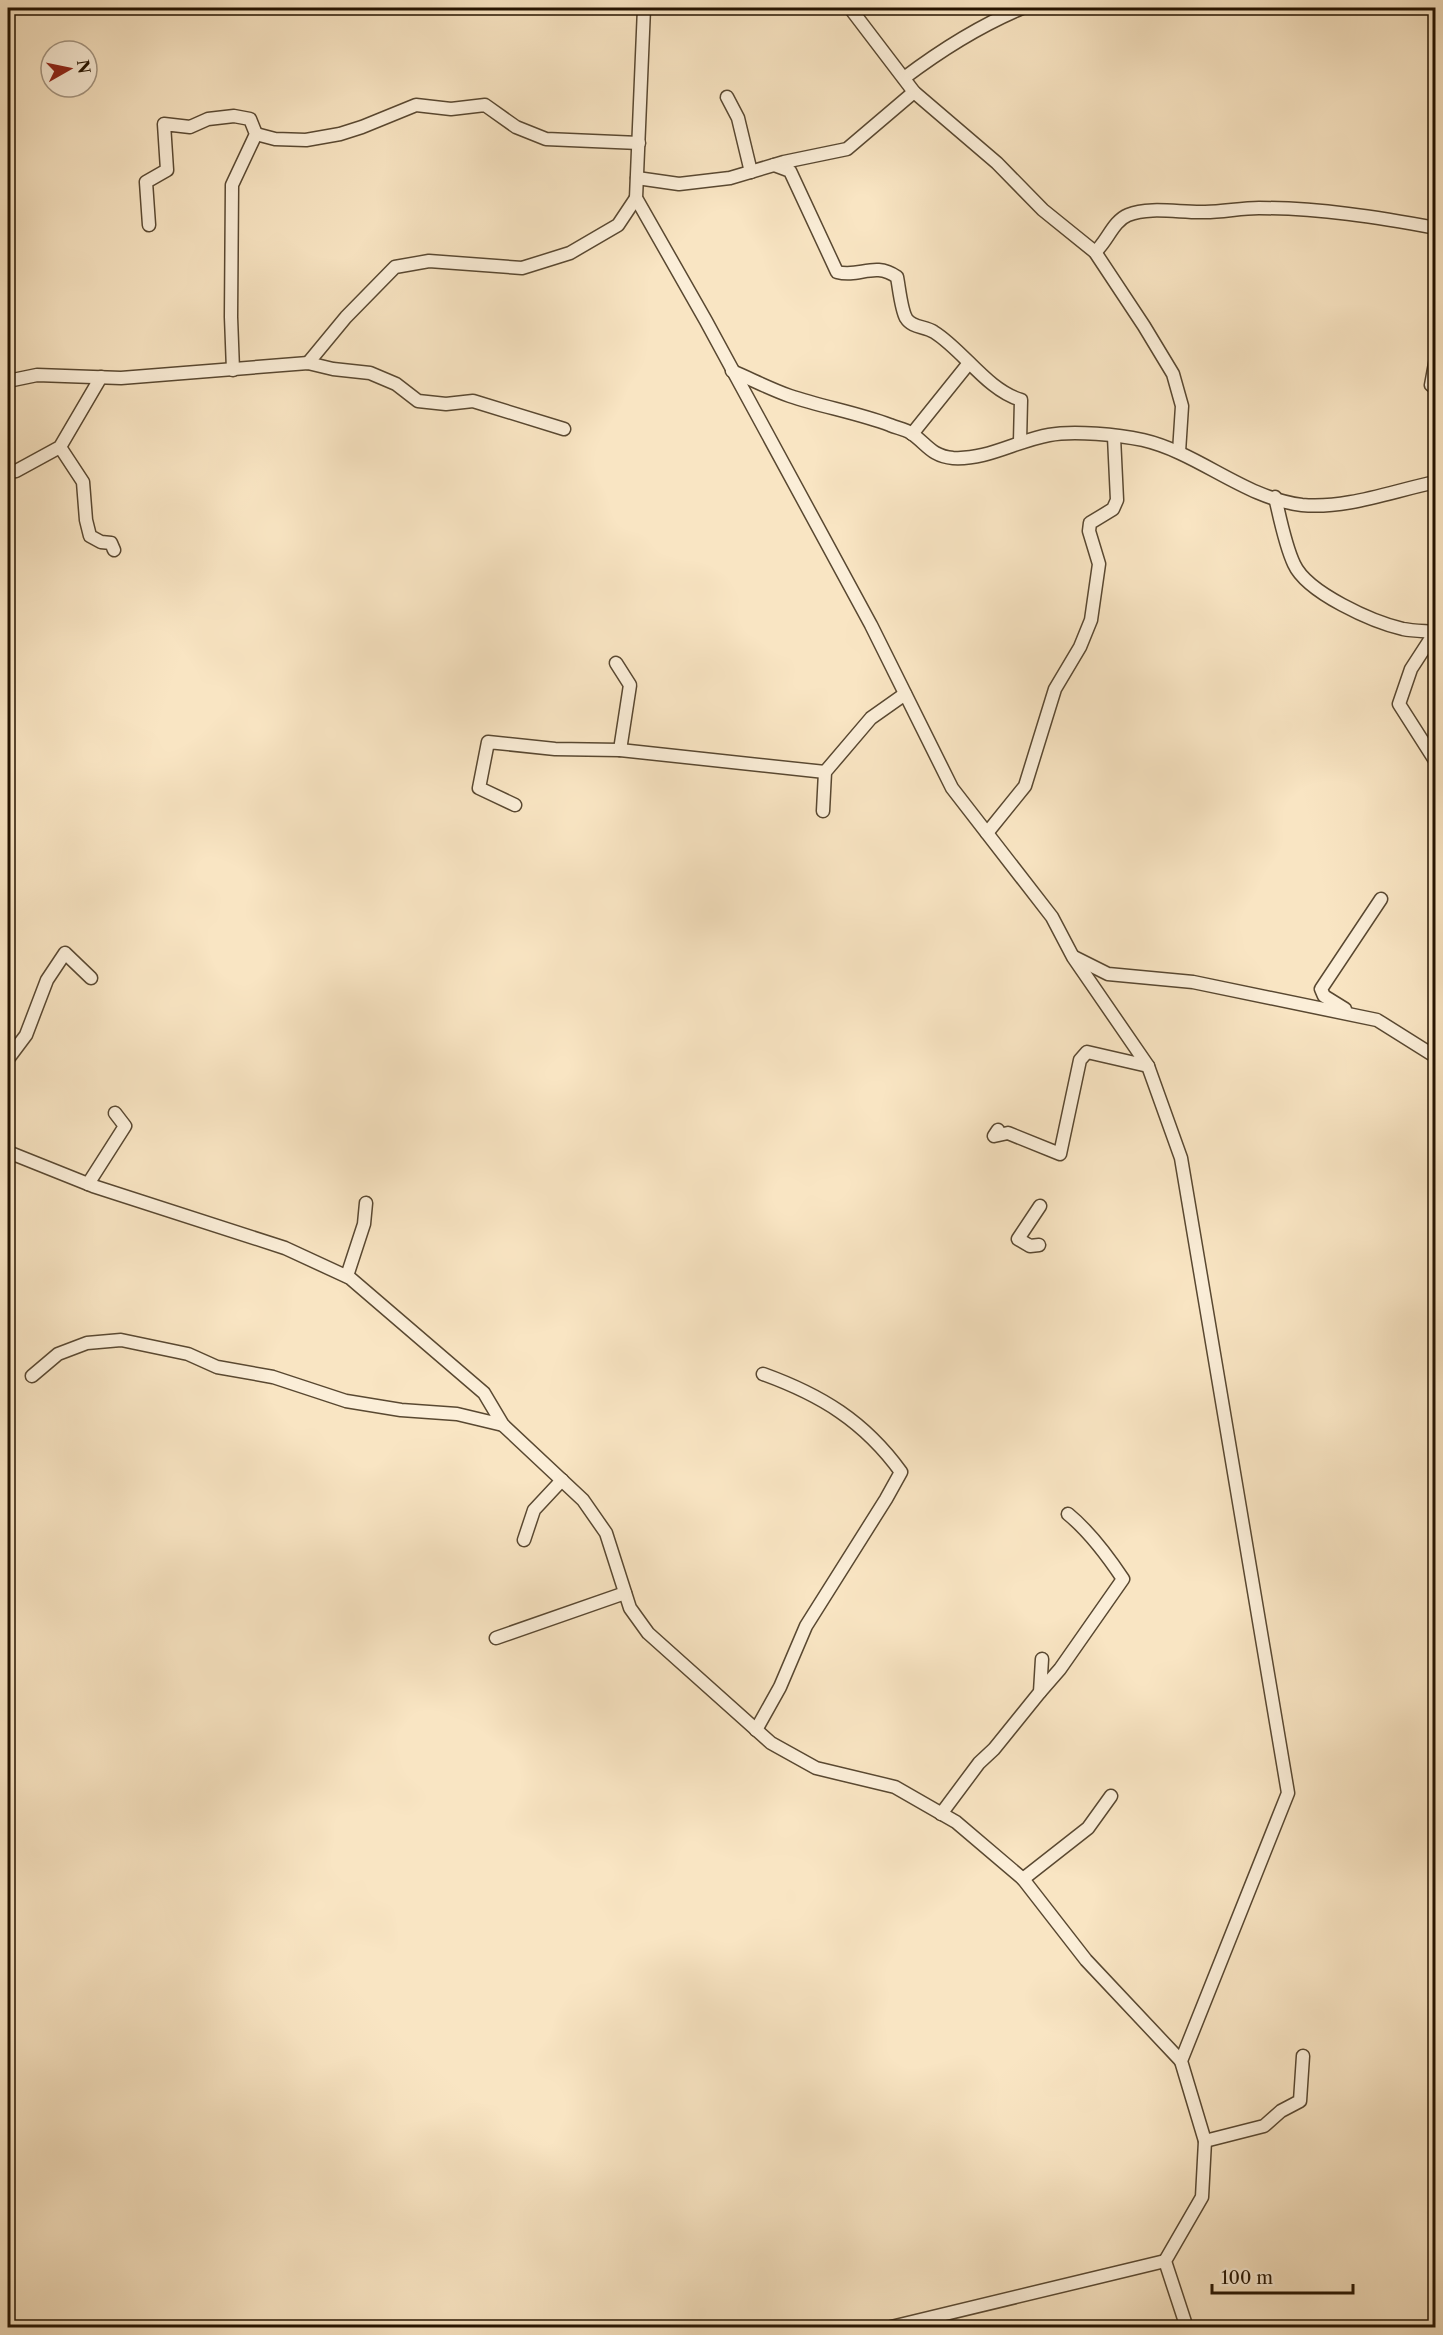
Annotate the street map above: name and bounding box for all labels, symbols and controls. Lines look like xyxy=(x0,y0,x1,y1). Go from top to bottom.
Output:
north arrow xyxy=(39,39,99,99)
text: N xyxy=(73,58,95,75)
scale bar xyxy=(1212,2257,1353,2295)
text: 100 m xyxy=(1221,2267,1273,2289)

